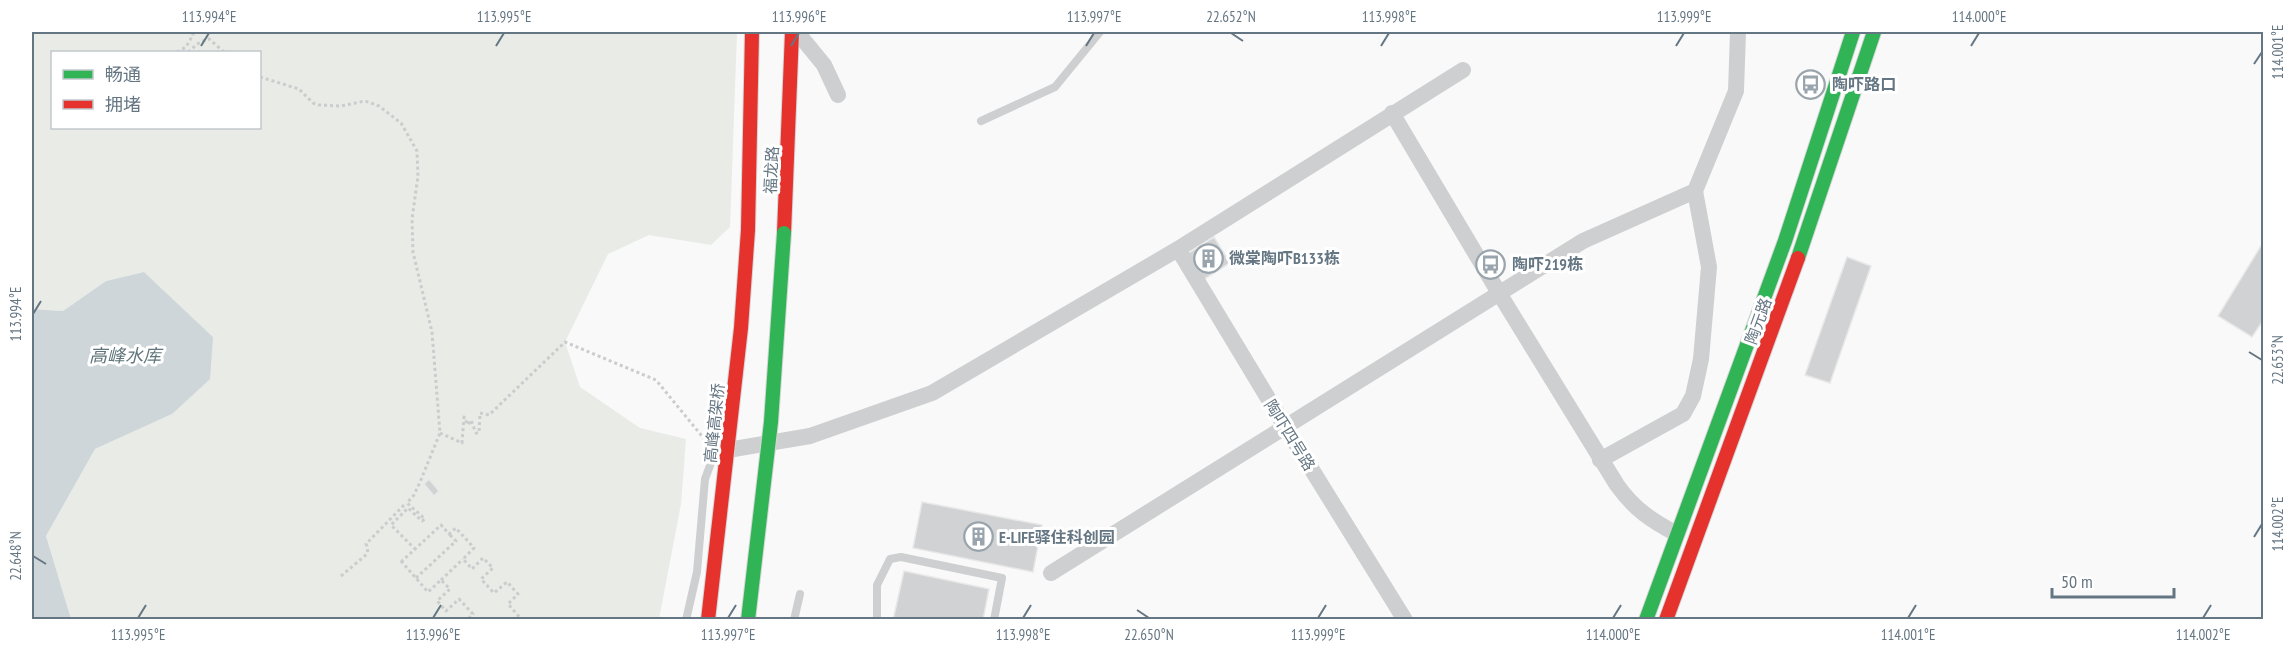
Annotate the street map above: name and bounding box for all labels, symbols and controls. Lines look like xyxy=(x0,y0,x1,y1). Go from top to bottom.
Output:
text: 113.994°E xyxy=(182,7,236,26)
text: 113.995°E xyxy=(477,7,531,26)
text: 113.996°E xyxy=(772,7,826,26)
text: 113.997°E xyxy=(1067,7,1121,26)
text: 22.652°N xyxy=(1206,7,1256,26)
text: 113.998°E xyxy=(1362,7,1416,26)
text: 113.999°E xyxy=(1657,7,1711,26)
text: 114.000°E xyxy=(1952,7,2006,26)
text: 114.001°E xyxy=(2268,25,2287,79)
legend xyxy=(51,51,261,129)
text: 畅通 xyxy=(105,63,141,86)
bus stop icon: 陶吓路口 xyxy=(1795,68,1827,100)
place label: 陶吓路口 xyxy=(1832,74,1896,94)
text: 拥堵 xyxy=(105,93,141,116)
street label: 福龙路 xyxy=(760,146,782,194)
building icon: 微棠陶吓B133栋 xyxy=(1192,242,1224,274)
place label: 微棠陶吓B133栋 xyxy=(1229,248,1340,268)
bus stop icon: 陶吓219栋 xyxy=(1475,248,1507,280)
place label: 陶吓219栋 xyxy=(1512,254,1583,274)
text: 113.994°E xyxy=(6,287,25,341)
street label: 陶元路 xyxy=(1740,295,1776,347)
text: 22.653°N xyxy=(2268,335,2287,385)
water label: 高峰水库 xyxy=(89,344,164,367)
street label: 高峰高架桥 xyxy=(700,382,728,464)
street label: 陶吓四号路 xyxy=(1260,396,1320,474)
text: 114.002°E xyxy=(2268,497,2287,551)
building icon: E-LIFE驿住科创园 xyxy=(962,521,994,553)
place label: E-LIFE驿住科创园 xyxy=(999,527,1115,547)
text: 22.648°N xyxy=(6,531,25,581)
scale bar xyxy=(2052,561,2174,599)
text: 50 m xyxy=(2061,570,2093,593)
text: 113.995°E xyxy=(111,625,165,644)
text: 113.996°E xyxy=(406,625,460,644)
text: 113.997°E xyxy=(701,625,755,644)
text: 113.998°E xyxy=(996,625,1050,644)
text: 22.650°N xyxy=(1124,625,1174,644)
text: 113.999°E xyxy=(1291,625,1345,644)
text: 114.000°E xyxy=(1586,625,1640,644)
text: 114.001°E xyxy=(1881,625,1935,644)
text: 114.002°E xyxy=(2176,625,2230,644)

